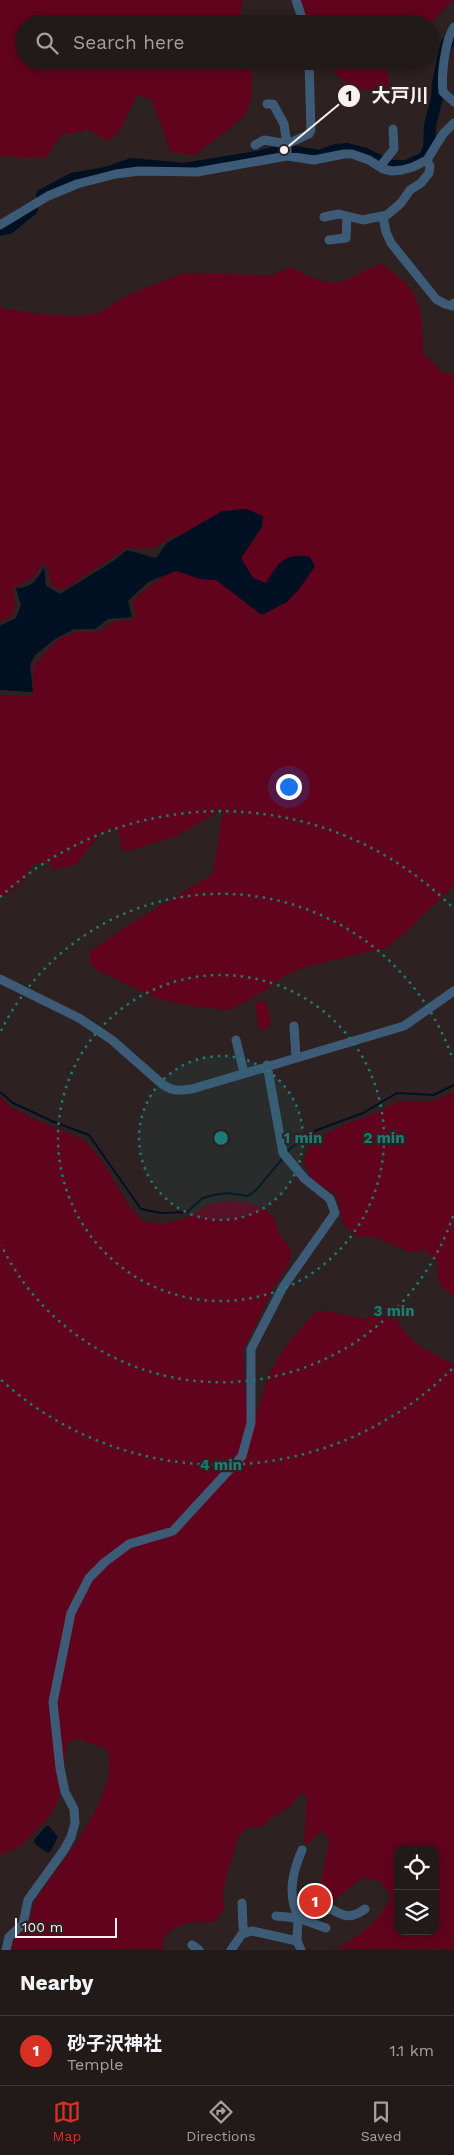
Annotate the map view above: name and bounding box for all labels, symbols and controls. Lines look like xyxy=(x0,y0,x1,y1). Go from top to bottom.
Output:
search box xyxy=(15,15,439,70)
icon: search xyxy=(33,29,61,57)
text: Search here xyxy=(73,31,184,54)
callout: 大戸川 xyxy=(337,79,439,113)
text: 大戸川 xyxy=(371,84,429,107)
text: 1 xyxy=(346,87,352,105)
your location xyxy=(276,774,302,800)
centre of rings xyxy=(212,1129,230,1147)
text: 1 min xyxy=(284,1129,322,1147)
text: 2 min xyxy=(363,1129,405,1147)
text: 3 min xyxy=(374,1302,414,1320)
text: 4 min xyxy=(200,1456,242,1474)
map controls xyxy=(394,1845,439,1935)
button: locate xyxy=(394,1845,439,1890)
pin: 1 xyxy=(299,1882,331,1920)
button: layers xyxy=(394,1890,439,1935)
scale bar xyxy=(15,1915,118,1938)
text: 100 m xyxy=(22,1919,63,1935)
text: Nearby xyxy=(20,1970,93,1995)
text: 砂子沢神社 xyxy=(67,2032,162,2055)
text: 1 xyxy=(33,2041,39,2060)
text: 1.1 km xyxy=(389,2041,434,2060)
text: Temple xyxy=(67,2055,124,2074)
tab: Map xyxy=(53,2098,81,2144)
tab: Directions xyxy=(186,2098,256,2144)
tab: Saved xyxy=(361,2098,401,2144)

